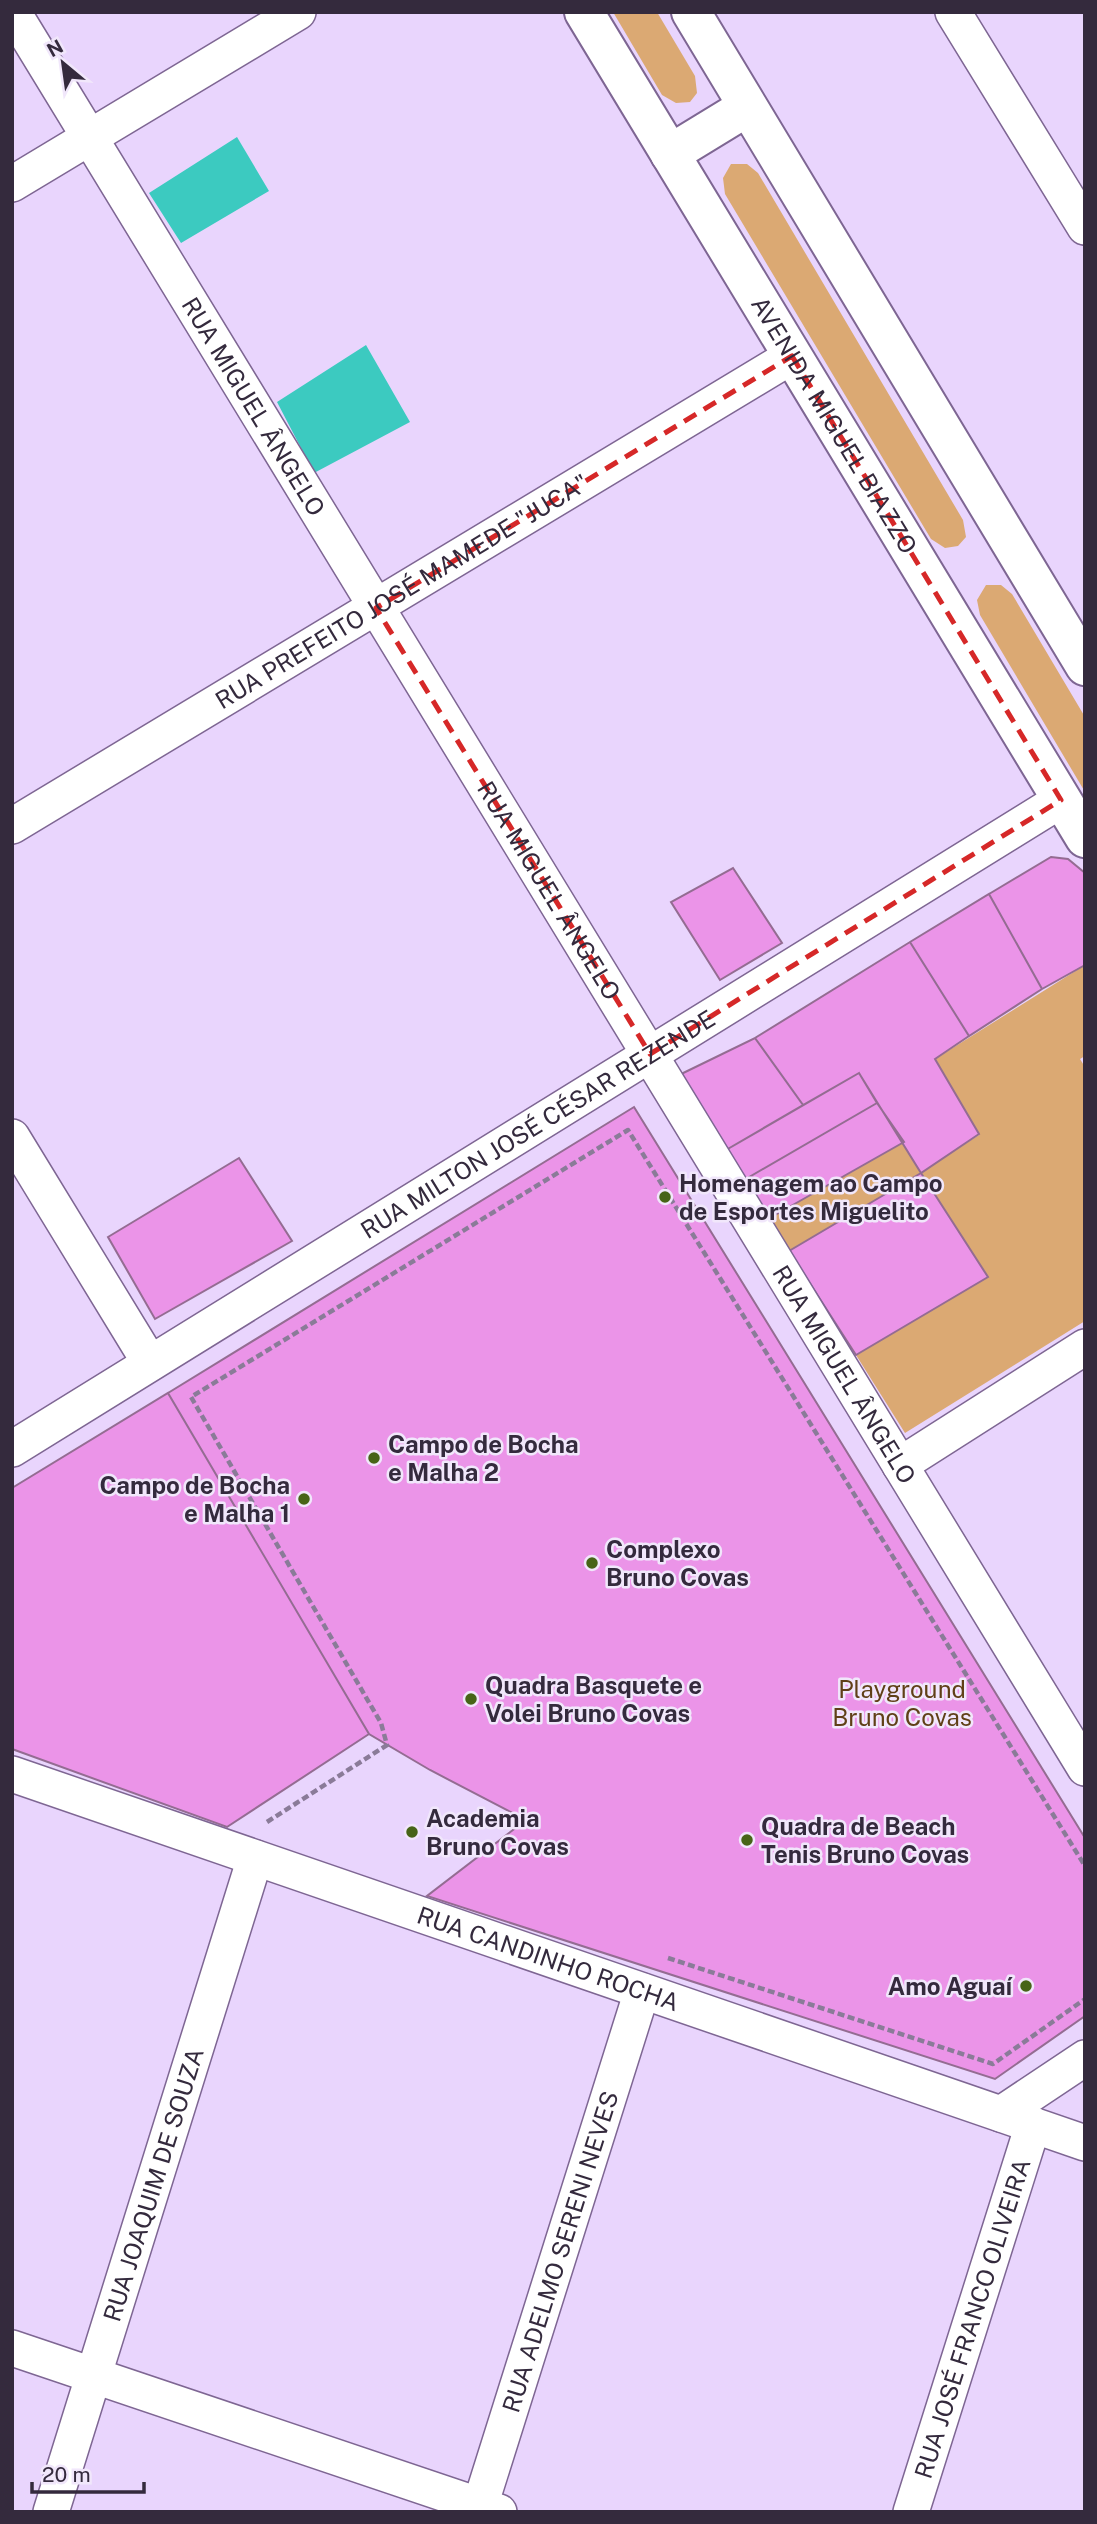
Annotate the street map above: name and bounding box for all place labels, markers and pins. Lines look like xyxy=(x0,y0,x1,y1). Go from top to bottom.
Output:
place label: Homenagem ao Campo de Esportes Miguelito xyxy=(679,1169,943,1225)
marker: Homenagem ao Campo de Esportes Miguelito xyxy=(657,1189,673,1205)
place label: Campo de Bocha e Malha 2 xyxy=(388,1430,579,1486)
marker: Campo de Bocha e Malha 2 xyxy=(366,1450,382,1466)
place label: Campo de Bocha e Malha 1 xyxy=(99,1471,290,1527)
marker: Campo de Bocha e Malha 1 xyxy=(296,1491,312,1507)
place label: Complexo Bruno Covas xyxy=(606,1535,749,1591)
marker: Complexo Bruno Covas xyxy=(584,1555,600,1571)
place label: Quadra Basquete e Volei Bruno Covas xyxy=(485,1671,702,1727)
marker: Quadra Basquete e Volei Bruno Covas xyxy=(463,1691,479,1707)
place label: Academia Bruno Covas xyxy=(426,1804,569,1860)
place label: Quadra de Beach Tenis Bruno Covas xyxy=(761,1812,969,1868)
marker: Academia Bruno Covas xyxy=(404,1824,420,1840)
marker: Quadra de Beach Tenis Bruno Covas xyxy=(739,1832,755,1848)
place label: Amo Aguaí xyxy=(888,1972,1013,2000)
marker: Amo Aguaí xyxy=(1018,1978,1034,1994)

